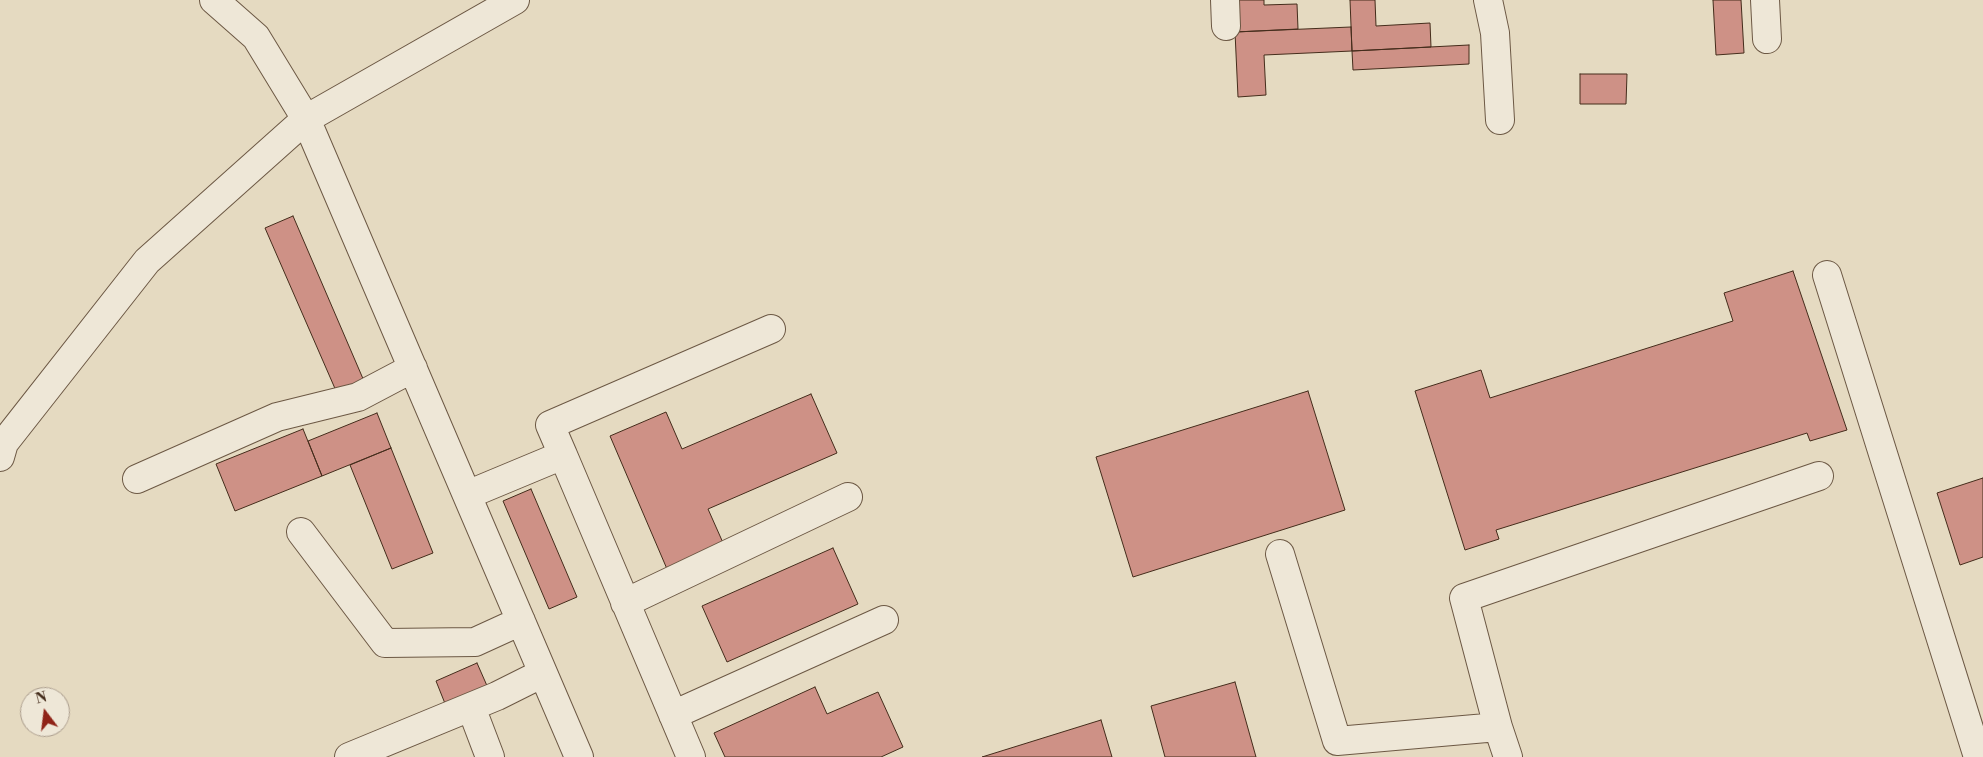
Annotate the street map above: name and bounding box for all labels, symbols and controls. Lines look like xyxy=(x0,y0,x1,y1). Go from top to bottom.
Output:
north arrow xyxy=(20,687,70,737)
text: N xyxy=(34,688,49,709)

